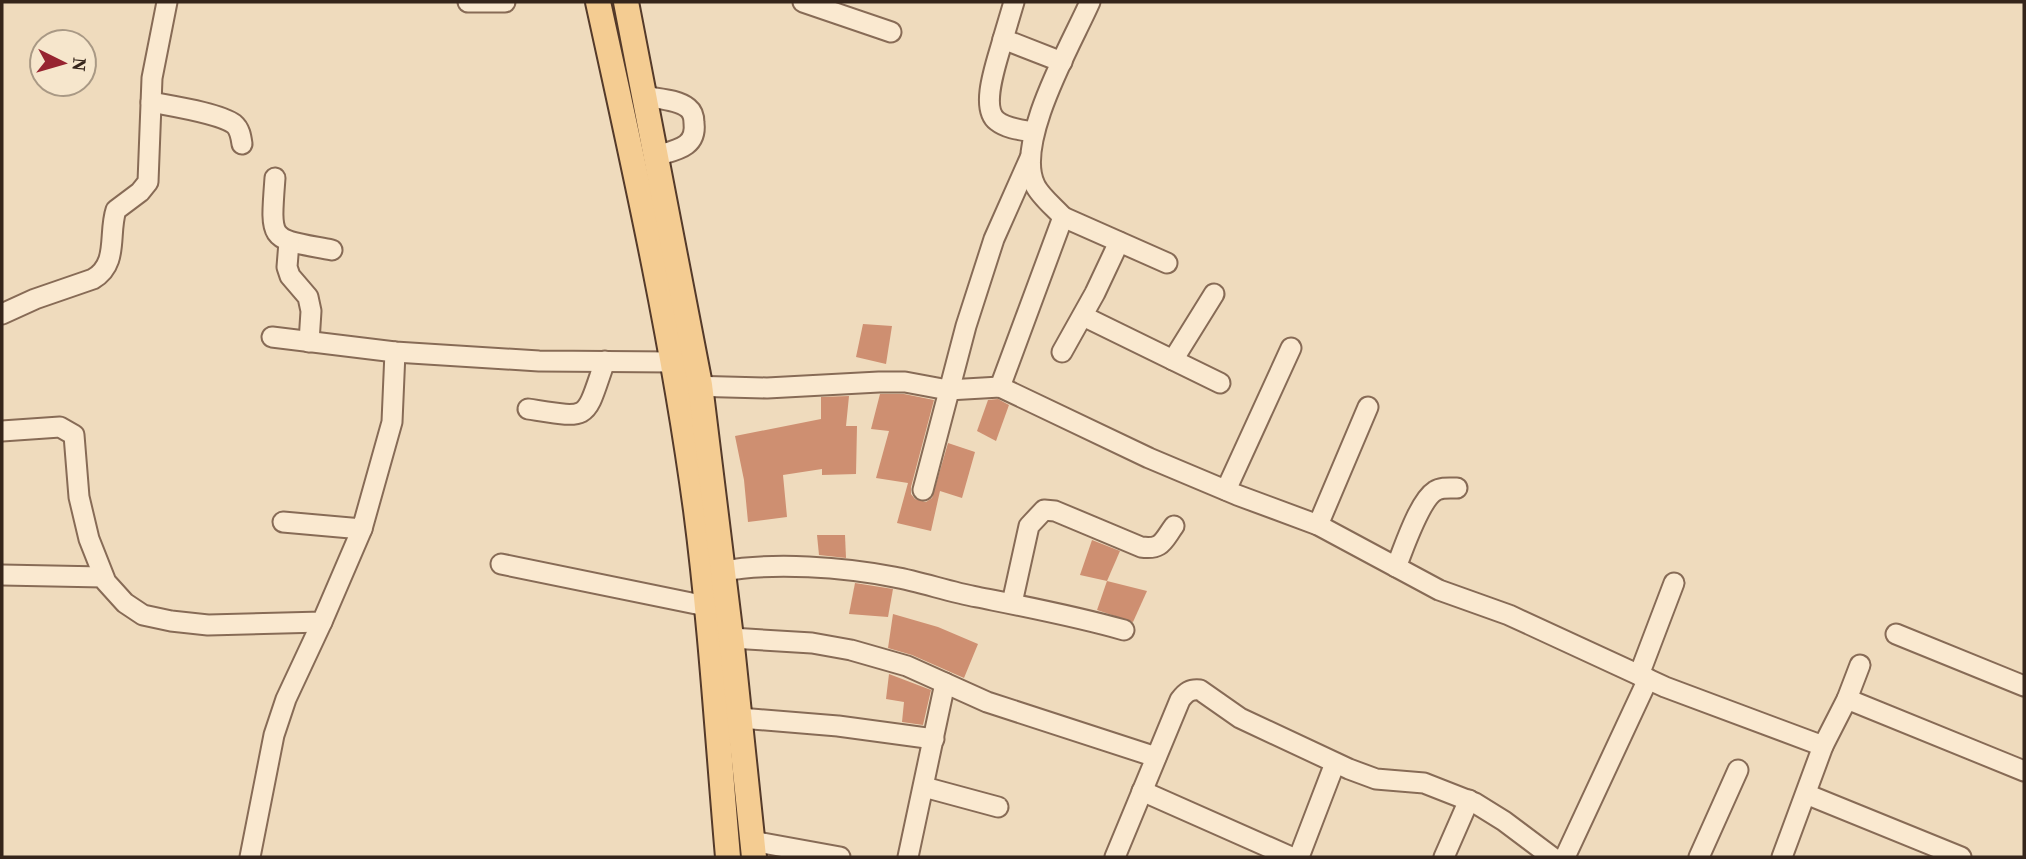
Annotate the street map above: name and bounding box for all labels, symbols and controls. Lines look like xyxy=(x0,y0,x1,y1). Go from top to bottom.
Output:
north arrow xyxy=(28,28,98,98)
text: N xyxy=(66,56,93,73)

